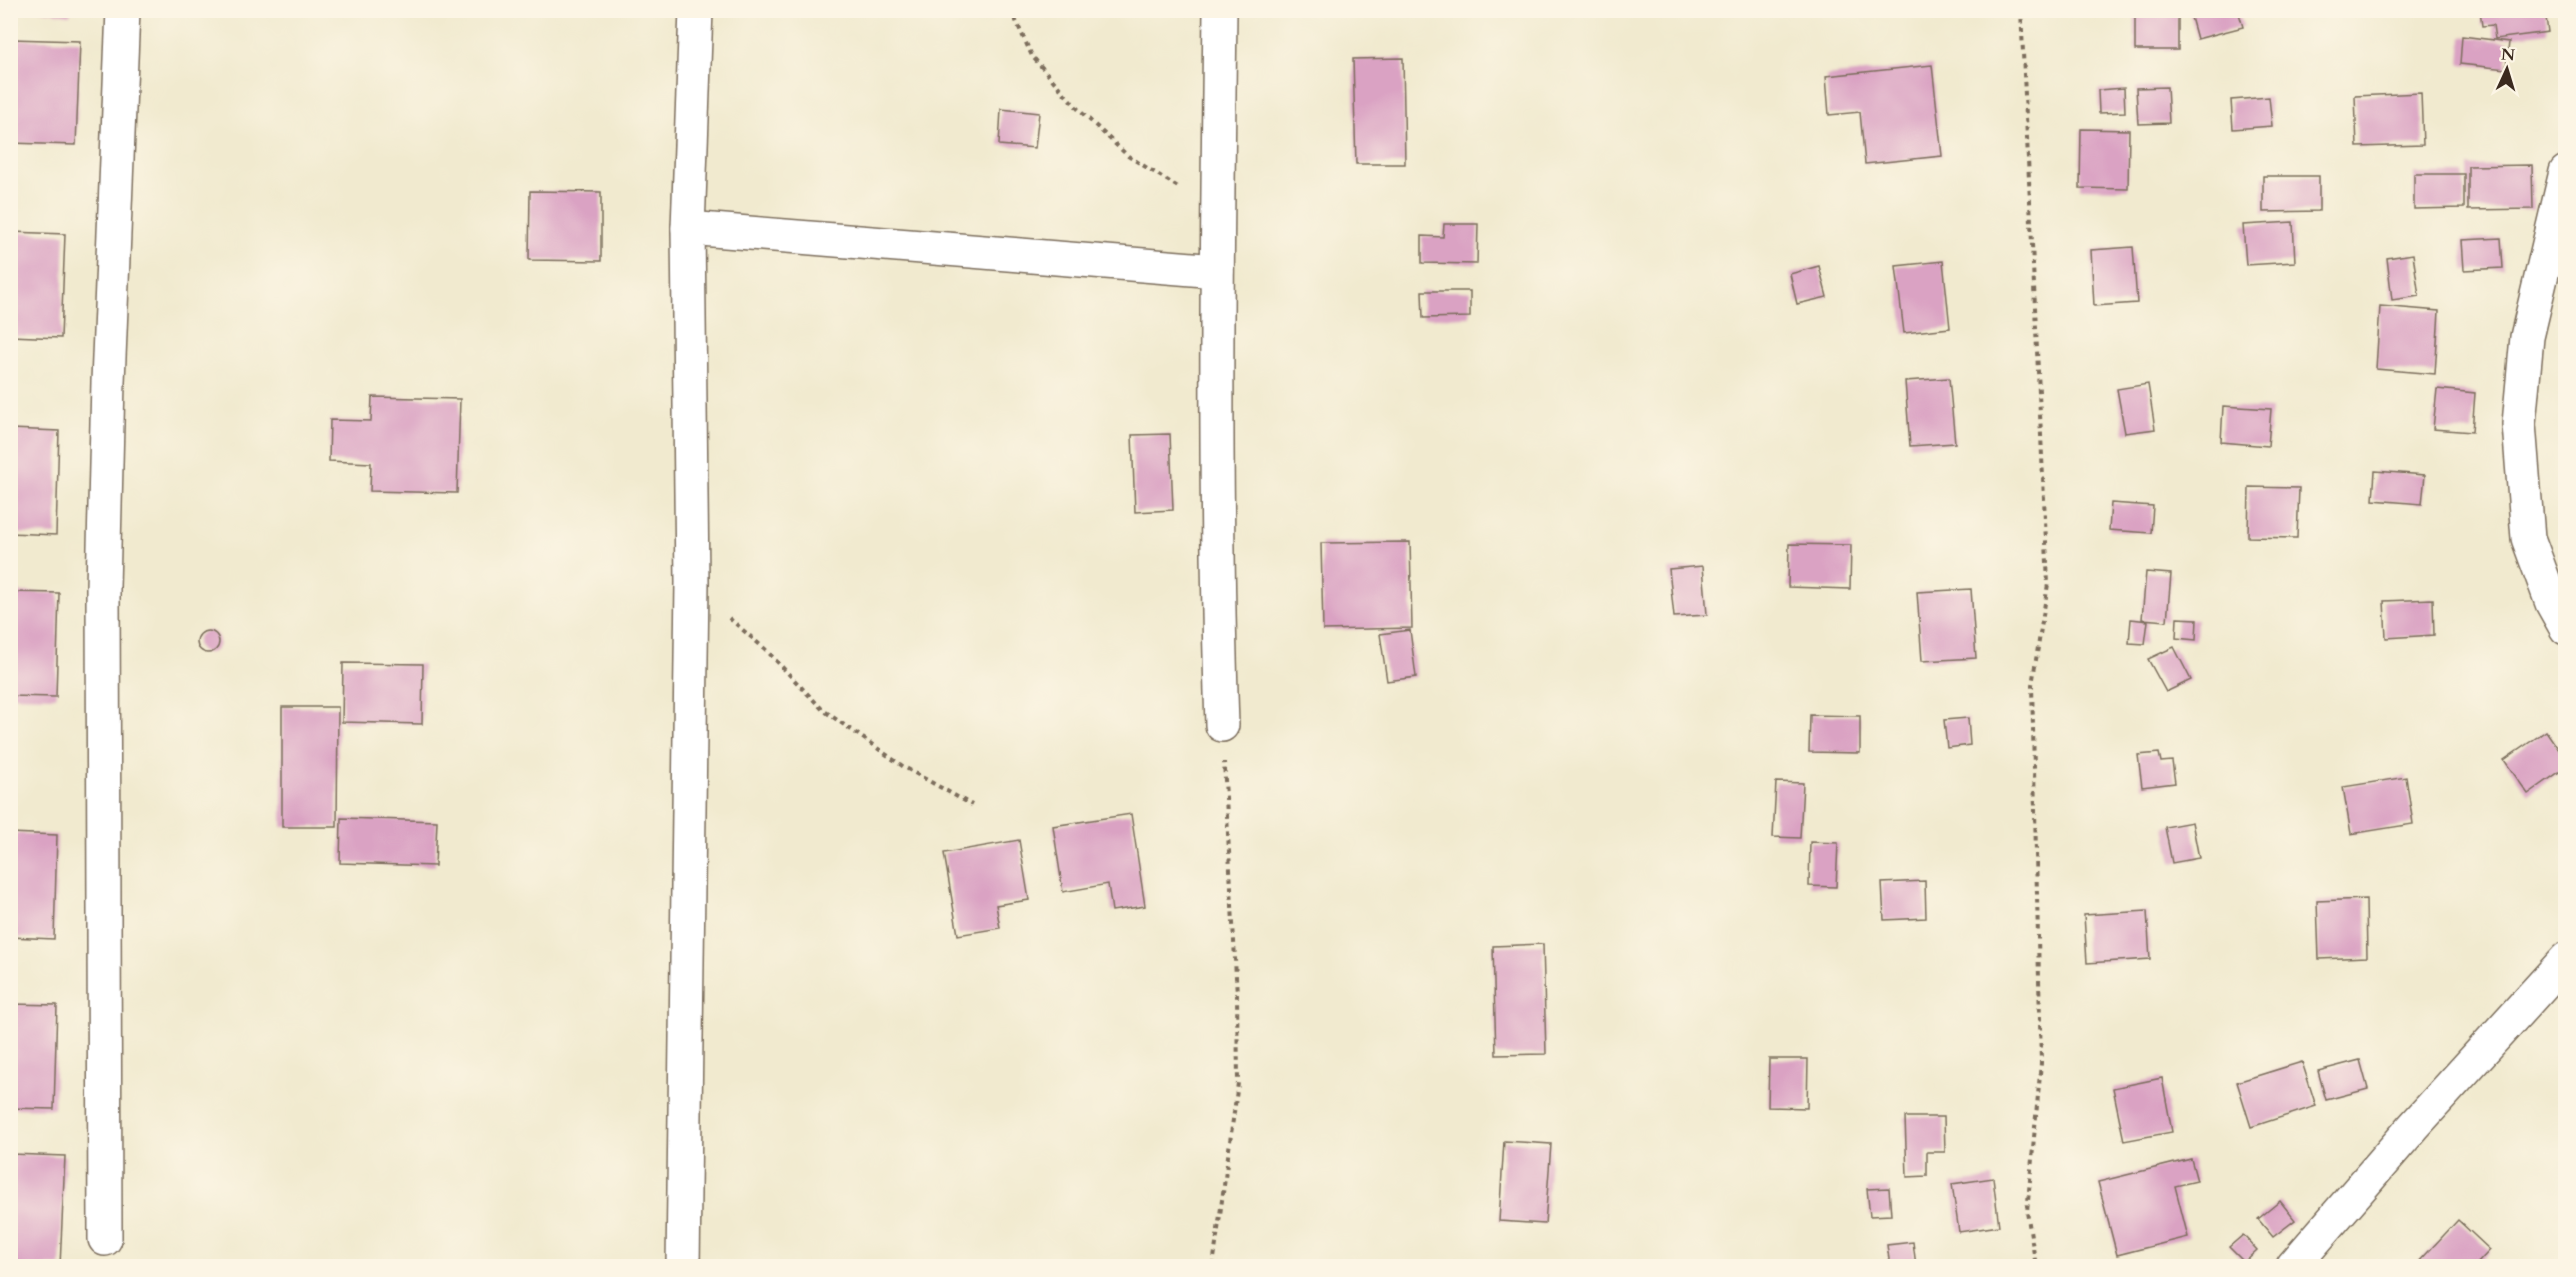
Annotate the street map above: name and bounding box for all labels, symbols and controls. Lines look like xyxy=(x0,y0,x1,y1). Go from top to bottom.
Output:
north arrow xyxy=(2477,39,2537,99)
text: N xyxy=(2500,44,2516,66)

